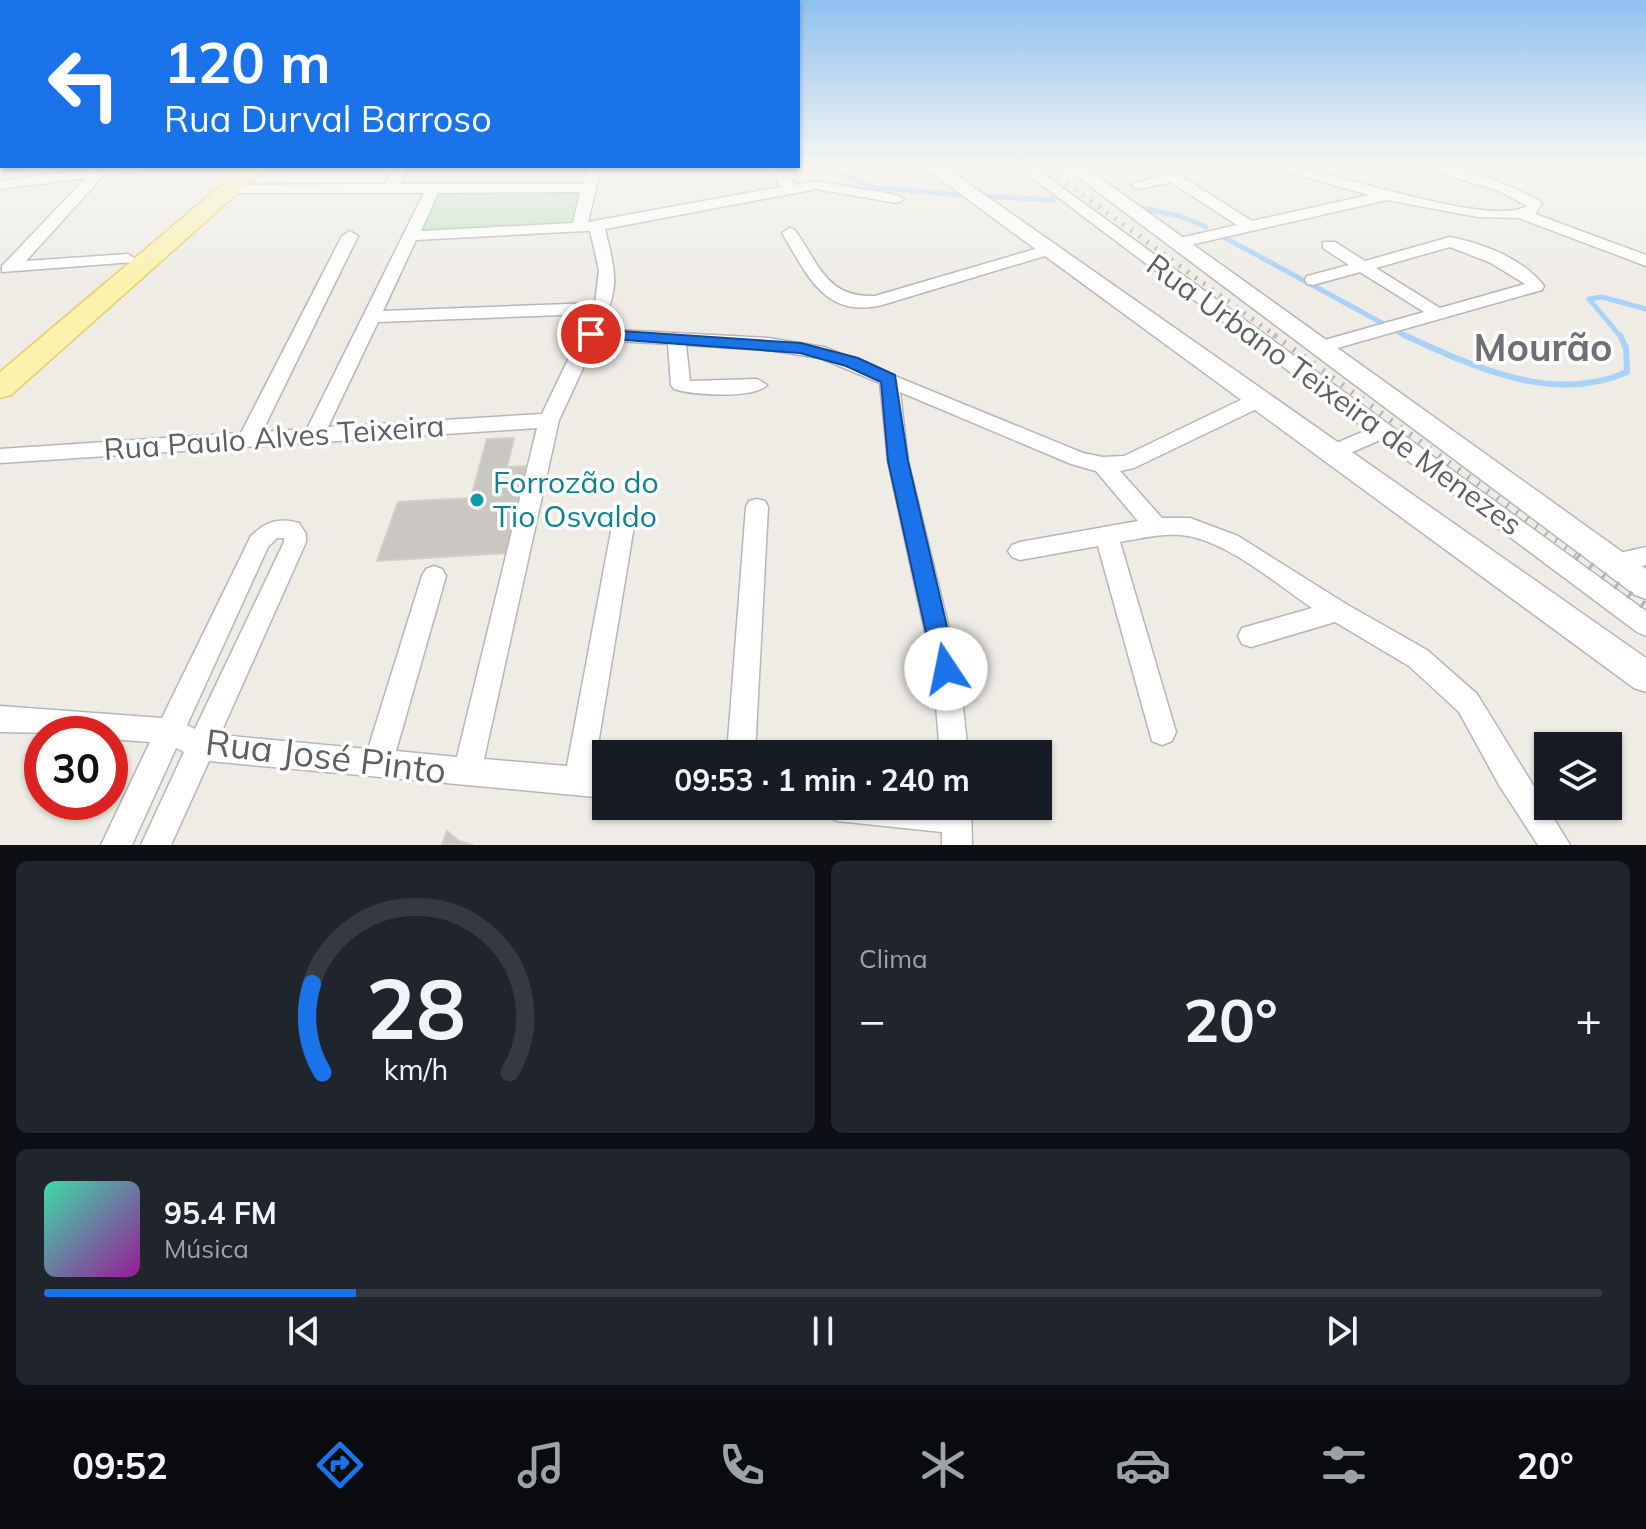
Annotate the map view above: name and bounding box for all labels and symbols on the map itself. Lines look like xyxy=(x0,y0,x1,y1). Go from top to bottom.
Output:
street label: Rua Urbano Teixeira de Menezes xyxy=(1139,245,1530,543)
pin xyxy=(557,300,625,368)
district label: Mourão xyxy=(1473,323,1613,371)
street label: Rua Paulo Alves Teixeira xyxy=(102,406,445,468)
place label: Forrozão do Tio Osvaldo xyxy=(493,463,659,535)
marker: Forrozão do Tio Osvaldo xyxy=(468,491,486,509)
position arrow xyxy=(904,627,988,711)
speed limit sign: 30 xyxy=(24,716,128,820)
street label: Rua José Pinto xyxy=(203,718,449,793)

